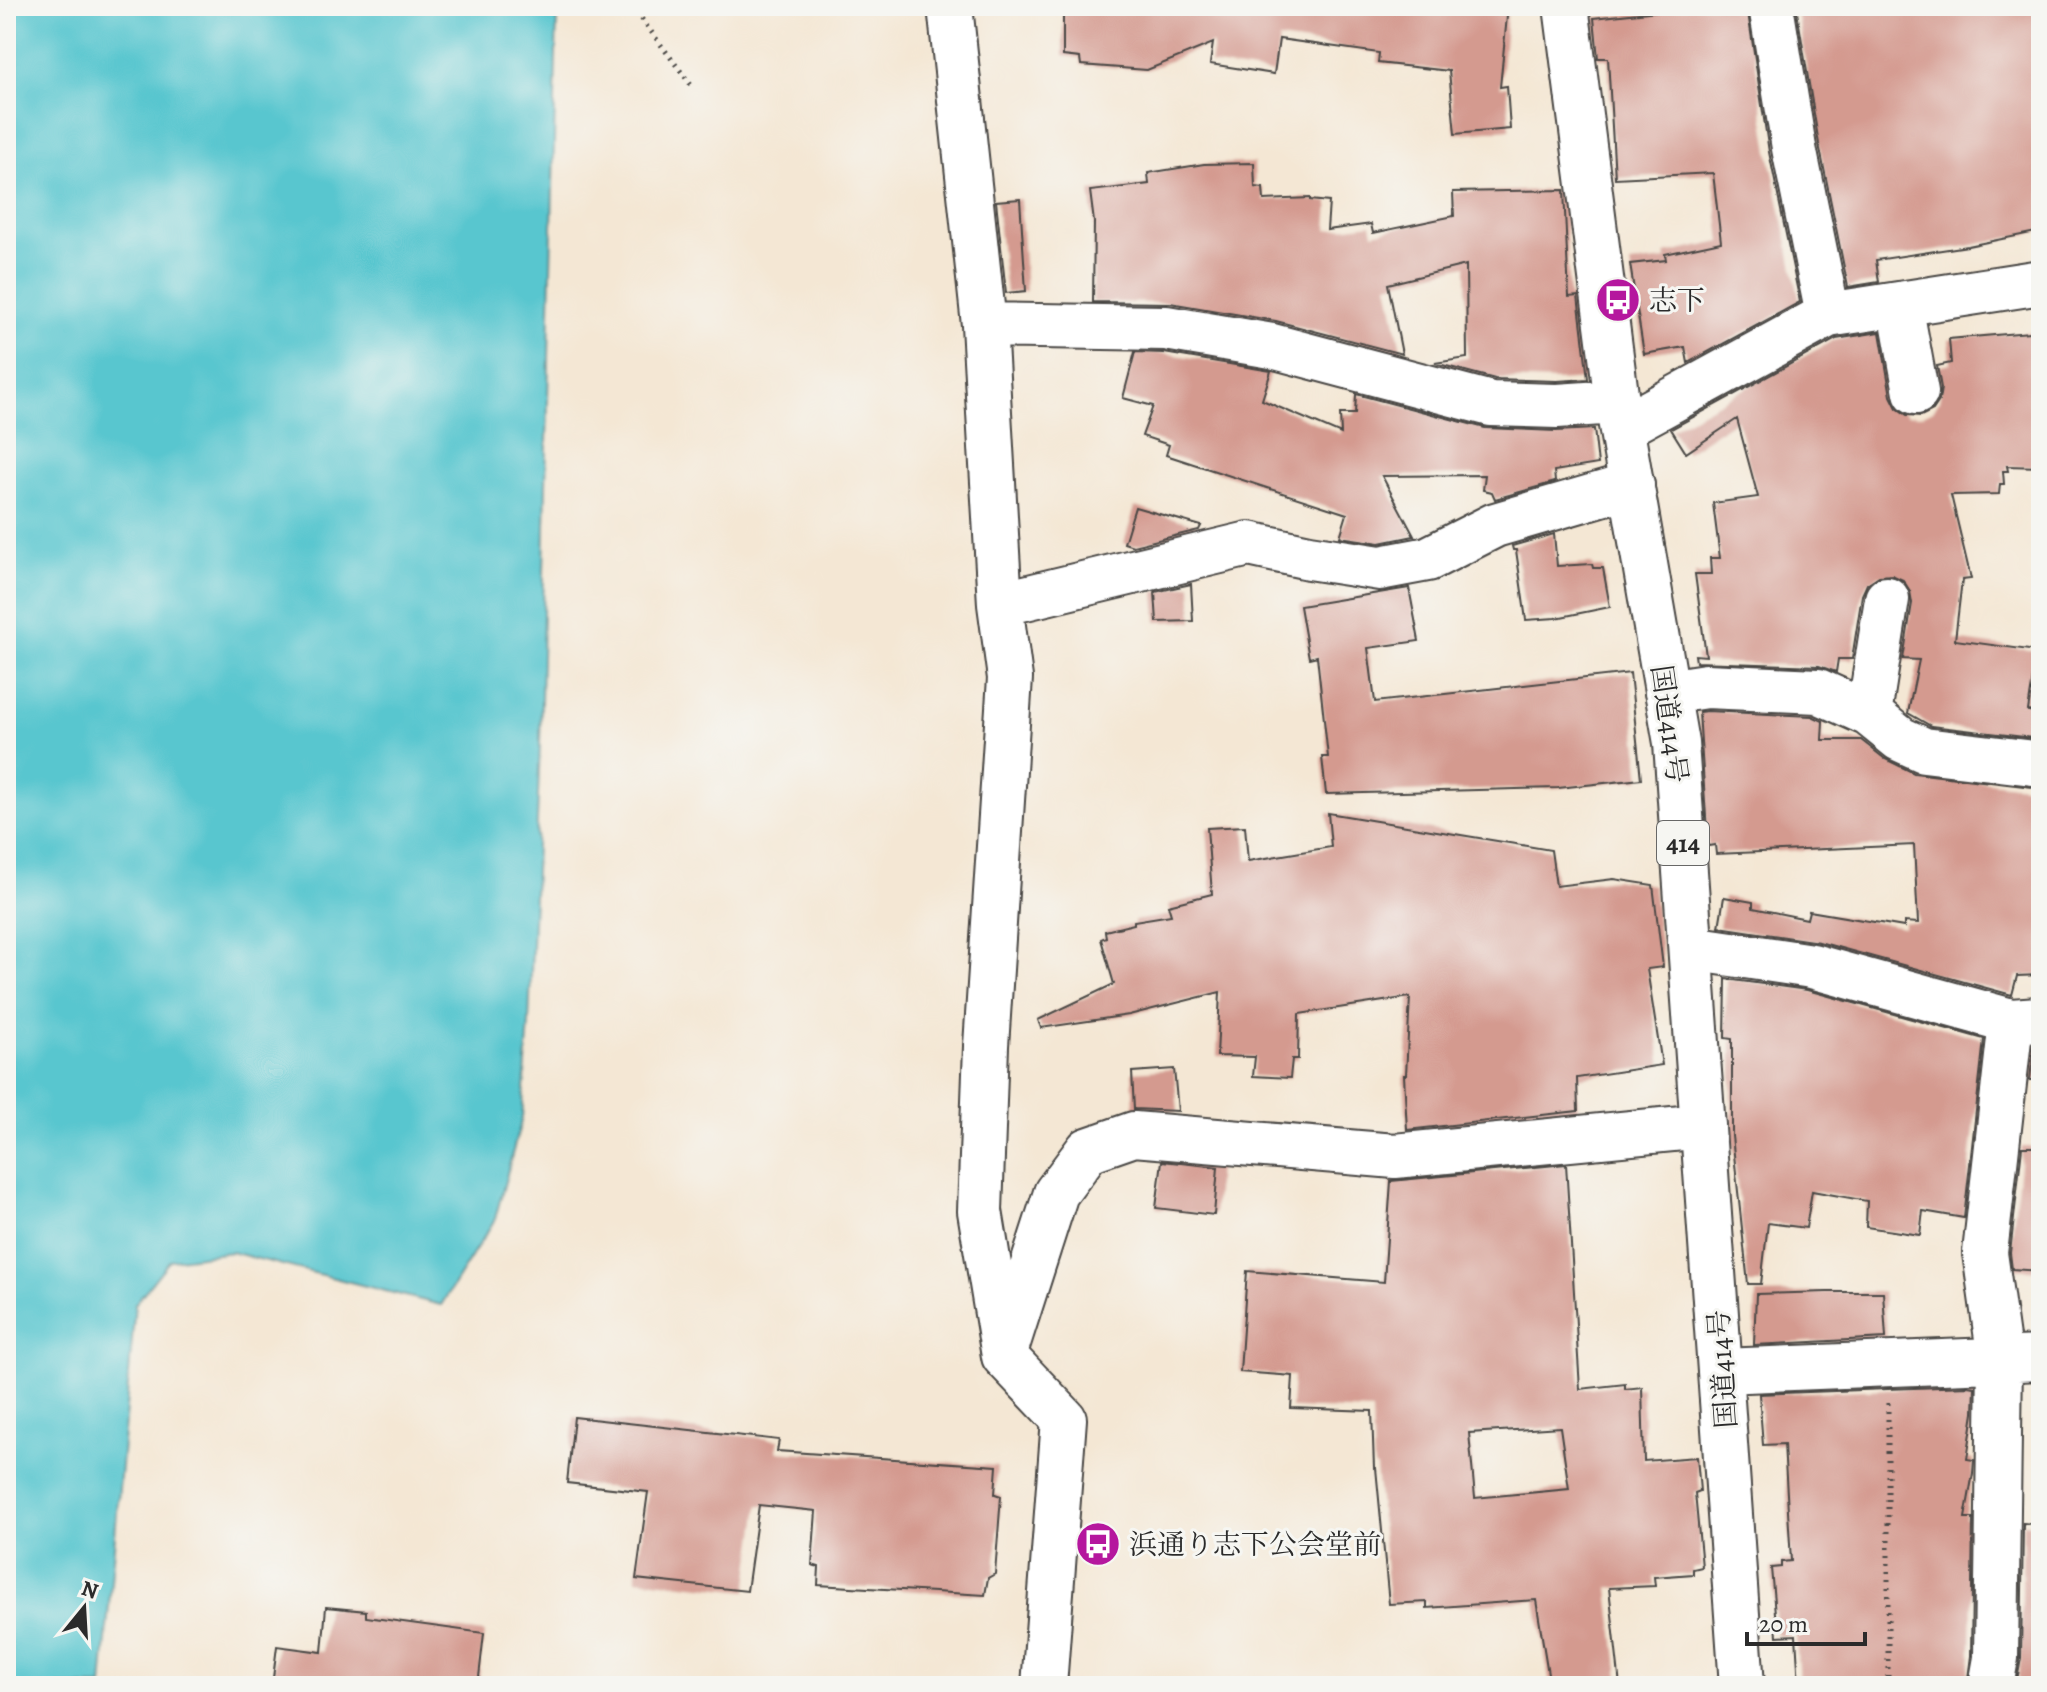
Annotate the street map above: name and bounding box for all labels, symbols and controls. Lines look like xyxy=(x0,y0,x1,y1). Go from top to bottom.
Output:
bus stop icon: 志下 xyxy=(1594,276,1642,324)
place label: 志下 xyxy=(1649,282,1705,320)
street label: 国道414号 xyxy=(1642,663,1696,786)
road number: 414 xyxy=(1657,821,1709,865)
street label: 国道414号 xyxy=(1700,1308,1746,1430)
bus stop icon: 浜通り志下公会堂前 xyxy=(1074,1520,1122,1568)
place label: 浜通り志下公会堂前 xyxy=(1129,1526,1381,1564)
north arrow xyxy=(44,1568,124,1648)
text: N xyxy=(78,1573,102,1607)
scale bar xyxy=(1747,1596,1865,1646)
text: 20 m xyxy=(1759,1608,1808,1640)

